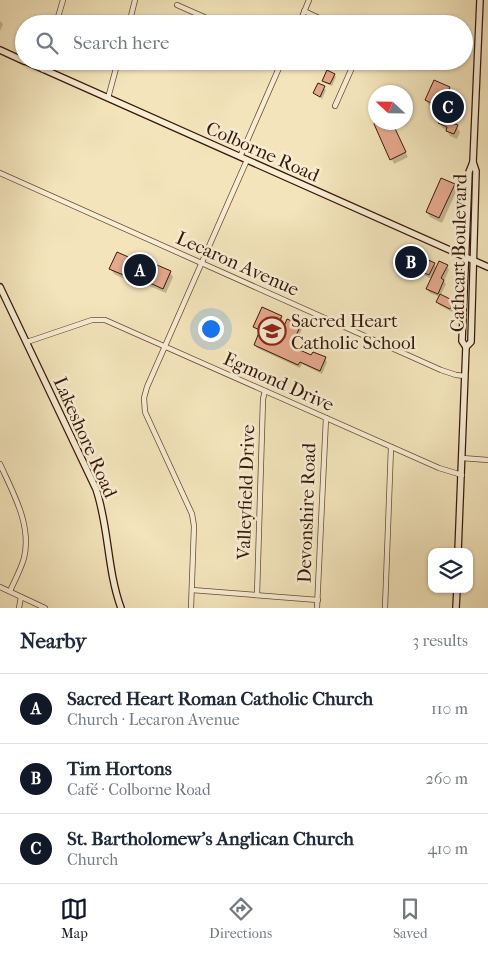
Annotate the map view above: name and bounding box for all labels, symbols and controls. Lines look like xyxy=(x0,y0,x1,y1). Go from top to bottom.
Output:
search box xyxy=(15,15,473,70)
icon: search xyxy=(33,29,61,57)
text: Search here xyxy=(73,32,169,54)
north arrow xyxy=(368,85,413,130)
pin: C xyxy=(432,88,464,126)
street label: Colborne Road xyxy=(203,117,323,187)
street label: Cathcart Boulevard xyxy=(447,173,471,332)
street label: Lecaron Avenue xyxy=(173,227,302,301)
pin: B xyxy=(395,243,427,281)
pin: A xyxy=(124,251,156,289)
place label: Sacred Heart Catholic School xyxy=(291,310,416,354)
your location xyxy=(198,316,224,342)
school or university icon: Sacred Heart Catholic School xyxy=(257,316,287,346)
street label: Egmond Drive xyxy=(220,348,337,416)
street label: Lakeshore Road xyxy=(49,374,122,502)
street label: Valleyfield Drive xyxy=(233,424,259,561)
street label: Devonshire Road xyxy=(294,442,320,584)
map controls xyxy=(428,548,473,593)
button: layers xyxy=(428,548,473,593)
text: Nearby xyxy=(20,629,86,653)
text: 3 results xyxy=(412,631,468,650)
text: Sacred Heart Roman Catholic Church xyxy=(67,688,373,710)
text: A xyxy=(31,699,41,718)
text: 110 m xyxy=(431,699,468,718)
text: Church · Lecaron Avenue xyxy=(67,710,240,729)
text: Tim Hortons xyxy=(67,758,172,780)
text: B xyxy=(31,769,41,788)
text: 260 m xyxy=(426,769,468,788)
text: Café · Colborne Road xyxy=(67,780,211,799)
text: St. Bartholomew's Anglican Church xyxy=(67,828,354,850)
text: C xyxy=(31,839,41,858)
text: 410 m xyxy=(427,839,468,858)
text: Church xyxy=(67,850,118,869)
tab: Map xyxy=(60,895,88,942)
tab: Directions xyxy=(209,895,272,942)
tab: Saved xyxy=(393,895,428,942)

